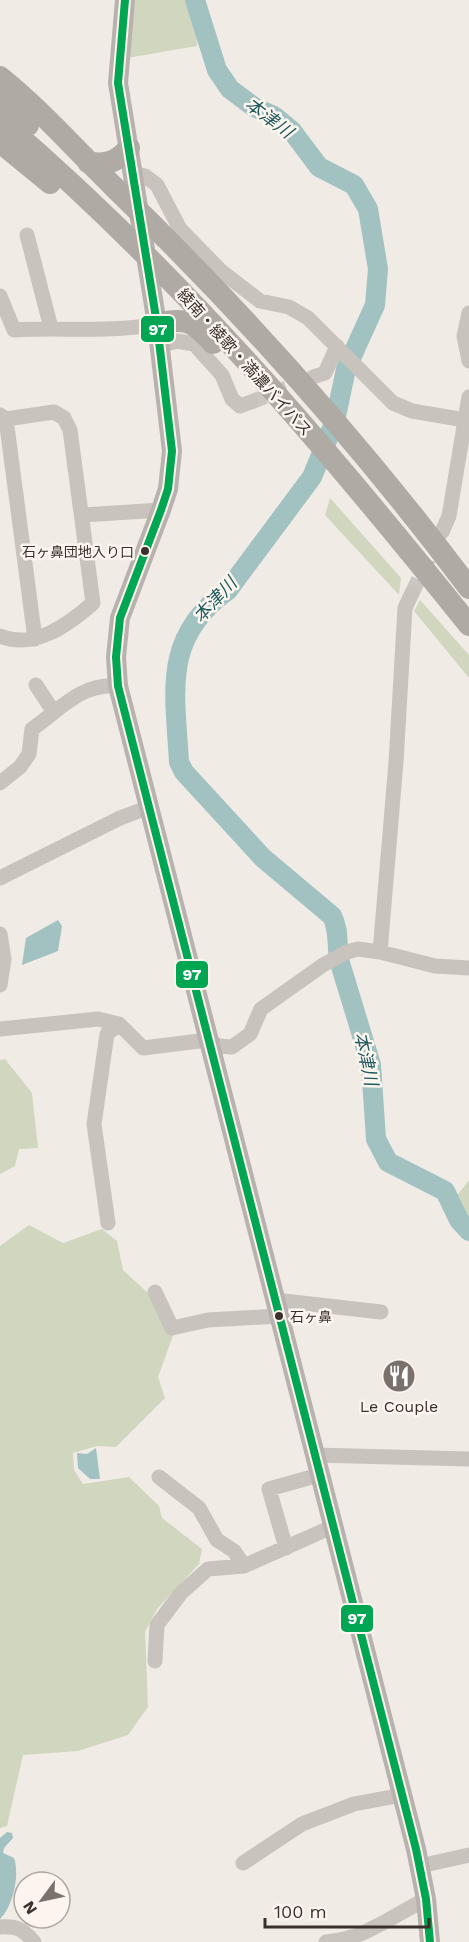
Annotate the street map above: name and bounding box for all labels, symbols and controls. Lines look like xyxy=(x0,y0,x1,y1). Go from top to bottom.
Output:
water label: 本津川 xyxy=(241,93,299,143)
street label: 綾南・綾歌・満濃バイパス xyxy=(173,285,316,440)
line badge: 97 xyxy=(140,315,175,343)
text: 97 xyxy=(148,320,168,339)
place label: 石ヶ鼻団地入り口 xyxy=(22,544,134,560)
marker: 石ヶ鼻団地入り口 xyxy=(139,545,151,557)
water label: 本津川 xyxy=(189,571,242,627)
line badge: 97 xyxy=(175,960,209,989)
text: 97 xyxy=(182,965,202,984)
water label: 本津川 xyxy=(351,1030,383,1089)
place label: 石ヶ鼻 xyxy=(290,1309,332,1325)
marker: 石ヶ鼻 xyxy=(273,1310,285,1322)
restaurant icon: Le Couple xyxy=(381,1358,417,1394)
place label: Le Couple xyxy=(360,1397,438,1416)
line badge: 97 xyxy=(340,1604,374,1633)
text: 97 xyxy=(347,1609,367,1628)
north arrow xyxy=(12,1870,72,1930)
scale bar xyxy=(265,1891,428,1929)
text: N xyxy=(19,1898,41,1918)
text: 100 m xyxy=(274,1901,327,1922)

